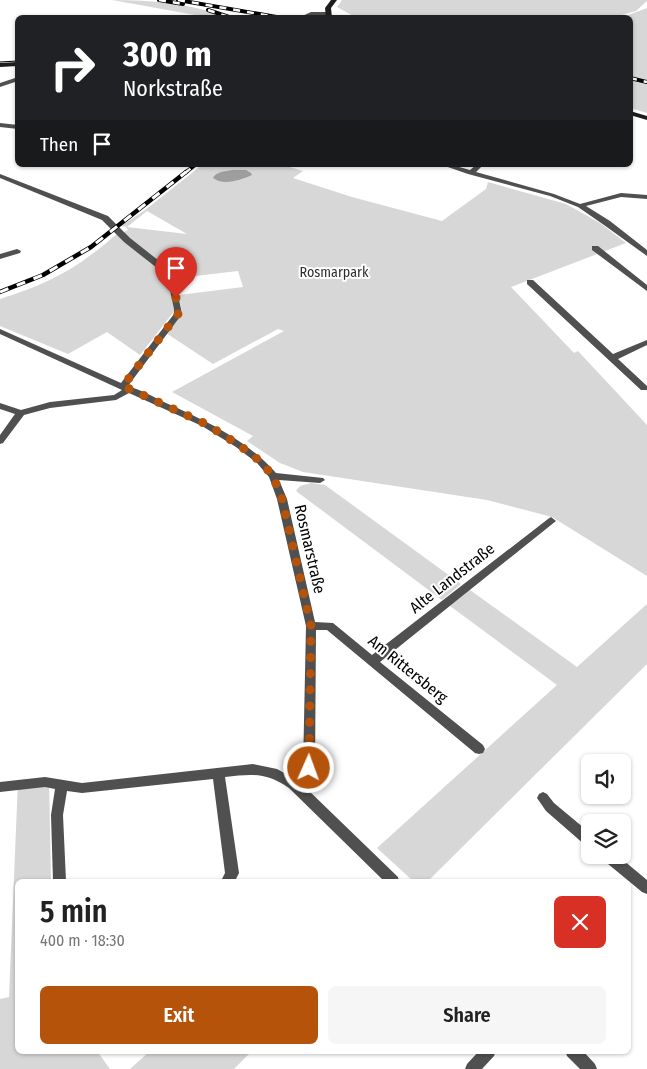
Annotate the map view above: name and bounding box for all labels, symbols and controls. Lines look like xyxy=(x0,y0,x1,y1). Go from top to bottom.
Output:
text: 300 m xyxy=(123,33,212,75)
icon: right xyxy=(40,35,105,100)
text: Norkstraße xyxy=(123,75,223,102)
icon: arrive xyxy=(88,130,116,158)
text: Then xyxy=(40,133,78,156)
pin xyxy=(155,247,197,298)
icon: arrive xyxy=(162,254,190,282)
park label: Rosmarpark xyxy=(300,264,369,281)
street label: Rosmarstraße xyxy=(291,503,329,595)
street label: Alte Landstraße xyxy=(406,539,498,617)
street label: Am Rittersberg xyxy=(364,631,452,707)
position arrow xyxy=(282,741,334,793)
map controls xyxy=(581,754,631,864)
button: sound xyxy=(581,754,631,804)
button: layers xyxy=(581,814,631,864)
text: 5 min xyxy=(40,894,107,930)
button: close xyxy=(554,896,606,948)
text: 400 m · 18:30 xyxy=(40,931,125,950)
button: Exit xyxy=(40,986,318,1044)
button: Share xyxy=(328,986,606,1044)

